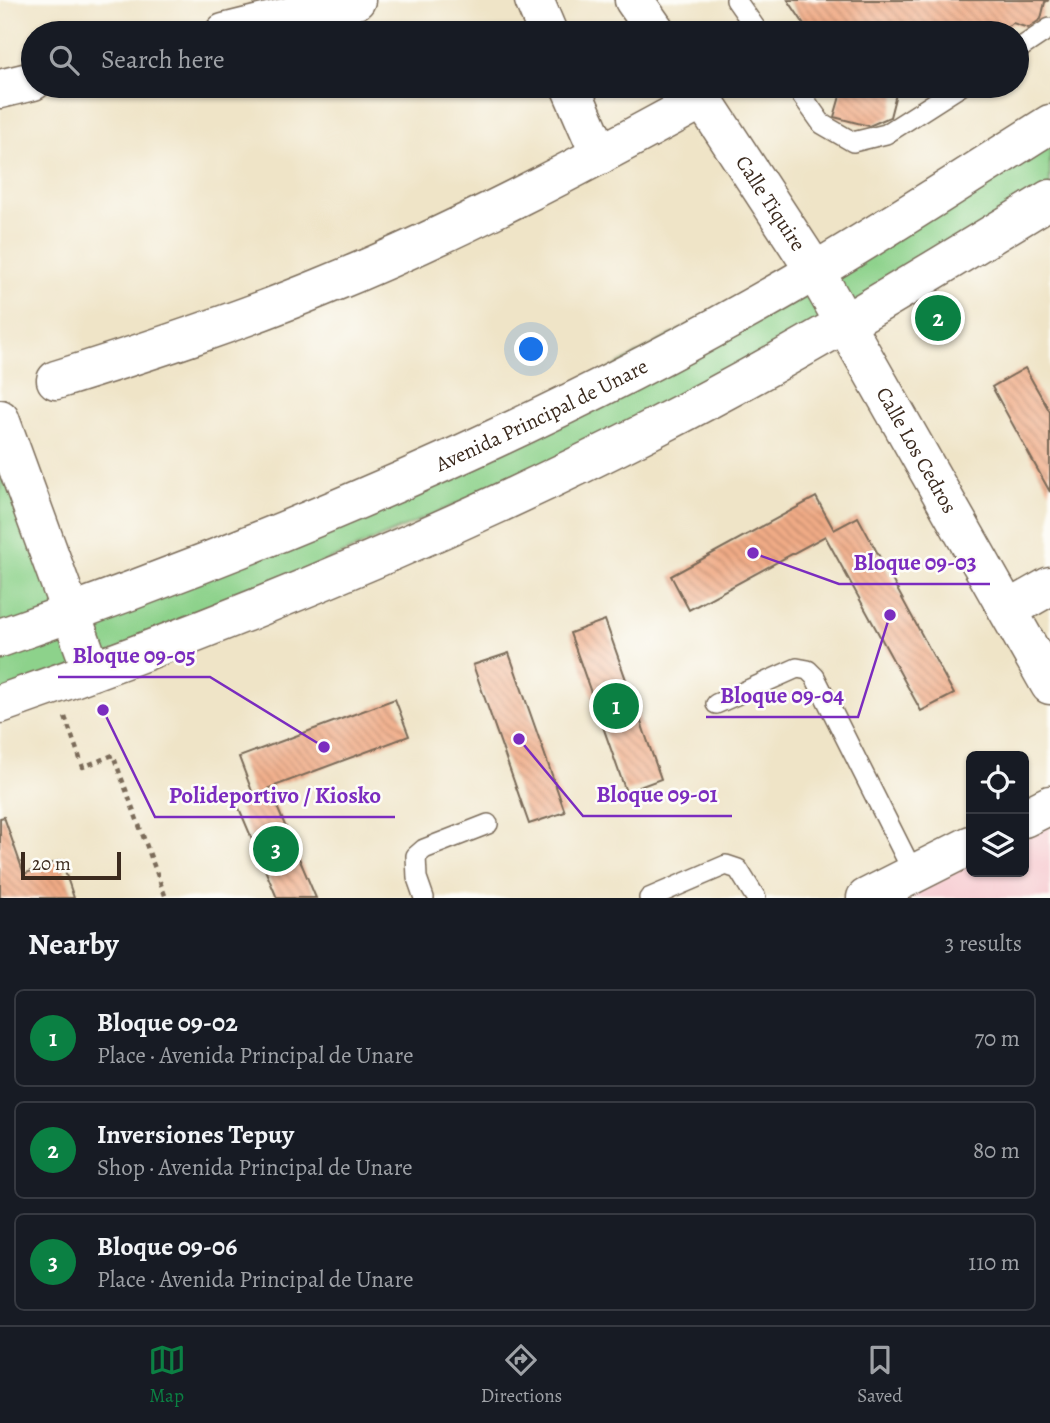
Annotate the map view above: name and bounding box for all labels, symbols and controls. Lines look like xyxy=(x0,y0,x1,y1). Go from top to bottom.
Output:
search box xyxy=(21,21,1029,98)
icon: search xyxy=(45,41,83,79)
text: Search here xyxy=(101,42,225,77)
street label: Calle Tiquire xyxy=(729,150,812,256)
pin: 2 xyxy=(915,292,961,344)
your location xyxy=(514,332,548,366)
street label: Avenida Principal de Unare xyxy=(430,352,652,478)
street label: Calle Los Cedros xyxy=(870,382,964,518)
callout: Bloque 09-03 xyxy=(839,540,990,584)
text: Bloque 09-03 xyxy=(853,547,977,578)
callout: Bloque 09-05 xyxy=(58,633,210,677)
text: Bloque 09-05 xyxy=(72,640,196,671)
callout: Bloque 09-04 xyxy=(706,673,858,717)
pin: 1 xyxy=(593,680,639,732)
text: Bloque 09-04 xyxy=(720,680,844,711)
map controls xyxy=(966,751,1029,877)
button: locate xyxy=(966,751,1029,814)
callout: Bloque 09-01 xyxy=(583,772,732,816)
callout: Polideportivo / Kiosko xyxy=(155,773,395,817)
text: Bloque 09-01 xyxy=(596,779,718,810)
text: Polideportivo / Kiosko xyxy=(169,780,381,811)
button: layers xyxy=(966,814,1029,877)
pin: 3 xyxy=(253,823,299,875)
scale bar xyxy=(21,849,121,881)
text: 20 m xyxy=(32,851,71,877)
text: Nearby xyxy=(28,924,119,964)
text: 3 results xyxy=(945,928,1022,959)
text: Bloque 09-02 xyxy=(97,1005,238,1040)
text: 1 xyxy=(49,1023,57,1054)
text: 70 m xyxy=(974,1023,1020,1054)
text: Place · Avenida Principal de Unare xyxy=(97,1040,413,1071)
text: Inversiones Tepuy xyxy=(97,1117,294,1152)
text: 2 xyxy=(47,1135,59,1166)
text: 80 m xyxy=(973,1135,1020,1166)
text: Shop · Avenida Principal de Unare xyxy=(97,1152,413,1183)
text: Bloque 09-06 xyxy=(97,1229,237,1264)
text: 3 xyxy=(48,1247,58,1278)
text: 110 m xyxy=(968,1247,1020,1278)
text: Place · Avenida Principal de Unare xyxy=(97,1264,413,1295)
tab: Map xyxy=(148,1341,186,1409)
tab: Directions xyxy=(481,1341,562,1409)
tab: Saved xyxy=(857,1341,902,1409)

